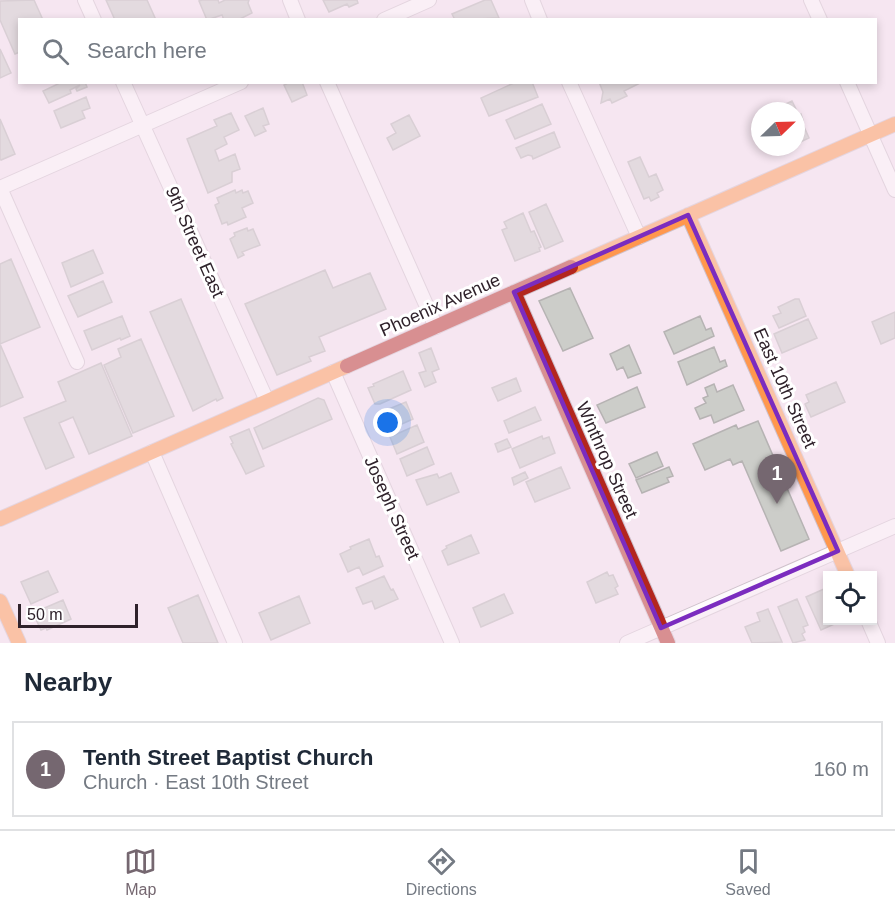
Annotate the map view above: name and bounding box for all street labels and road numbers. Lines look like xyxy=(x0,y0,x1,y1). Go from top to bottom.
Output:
street label: 9th Street East xyxy=(162,184,228,300)
street label: Phoenix Avenue xyxy=(377,269,503,341)
street label: East 10th Street xyxy=(750,325,820,451)
street label: Winthrop Street xyxy=(572,399,642,521)
street label: Joseph Street xyxy=(360,453,424,563)

